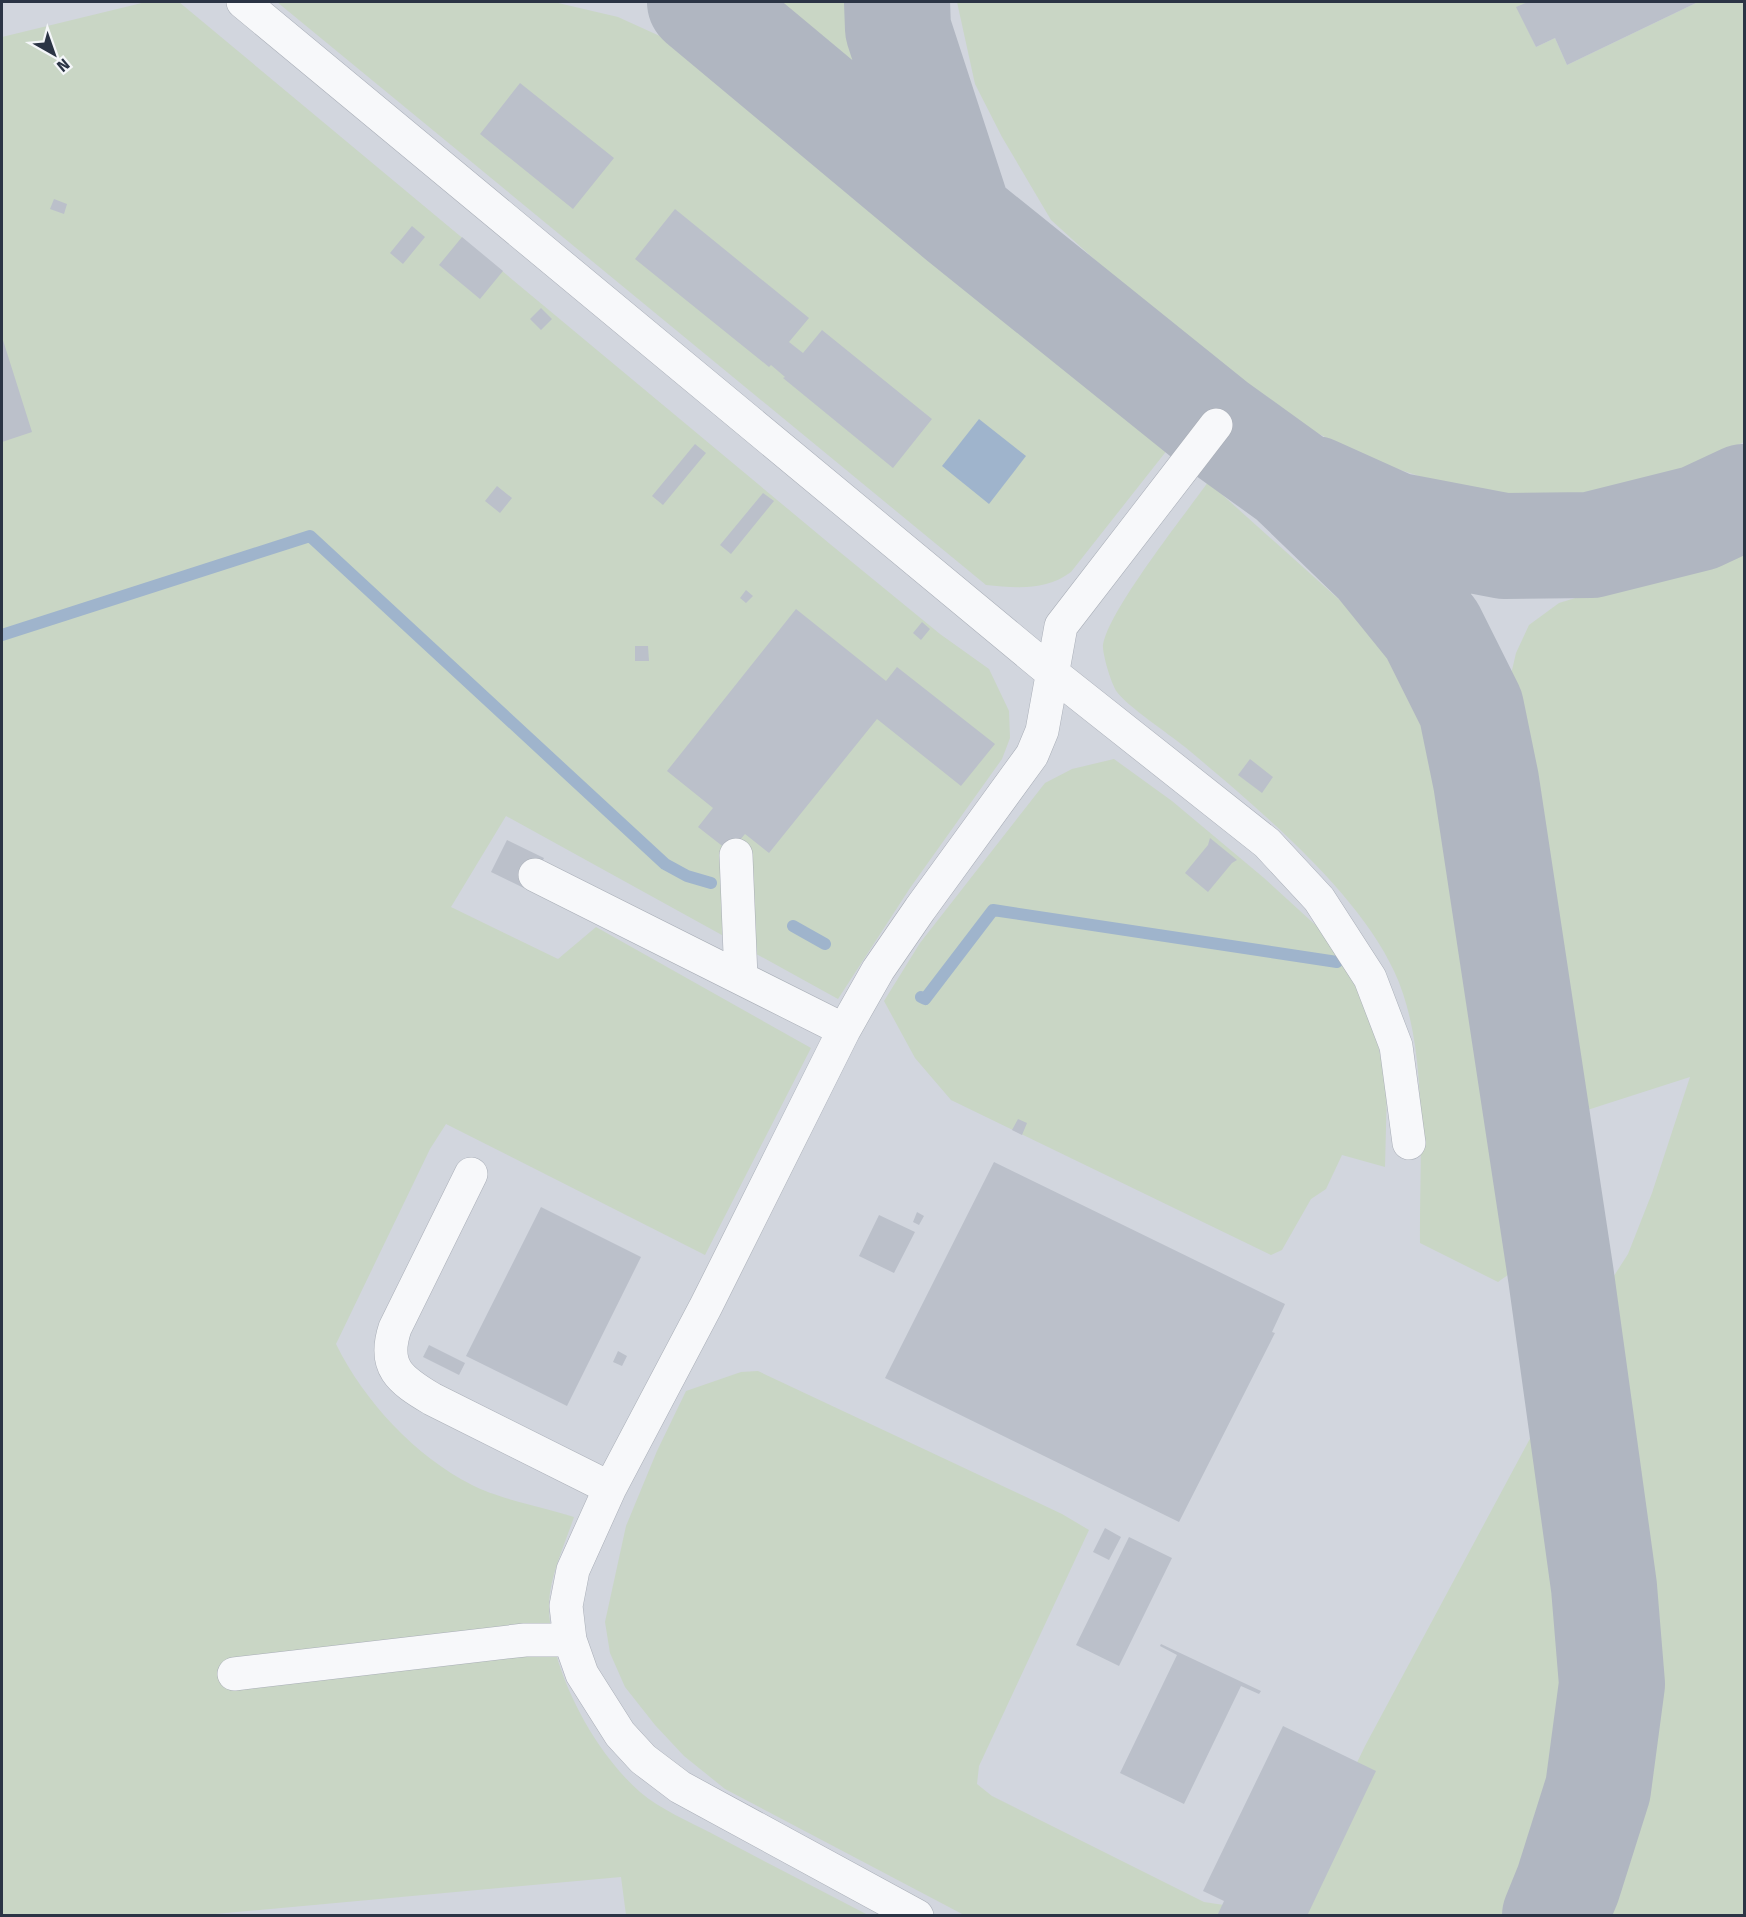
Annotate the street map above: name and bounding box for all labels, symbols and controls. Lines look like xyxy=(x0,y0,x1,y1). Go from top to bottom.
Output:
north arrow xyxy=(24,24,84,84)
text: N xyxy=(53,54,73,76)

